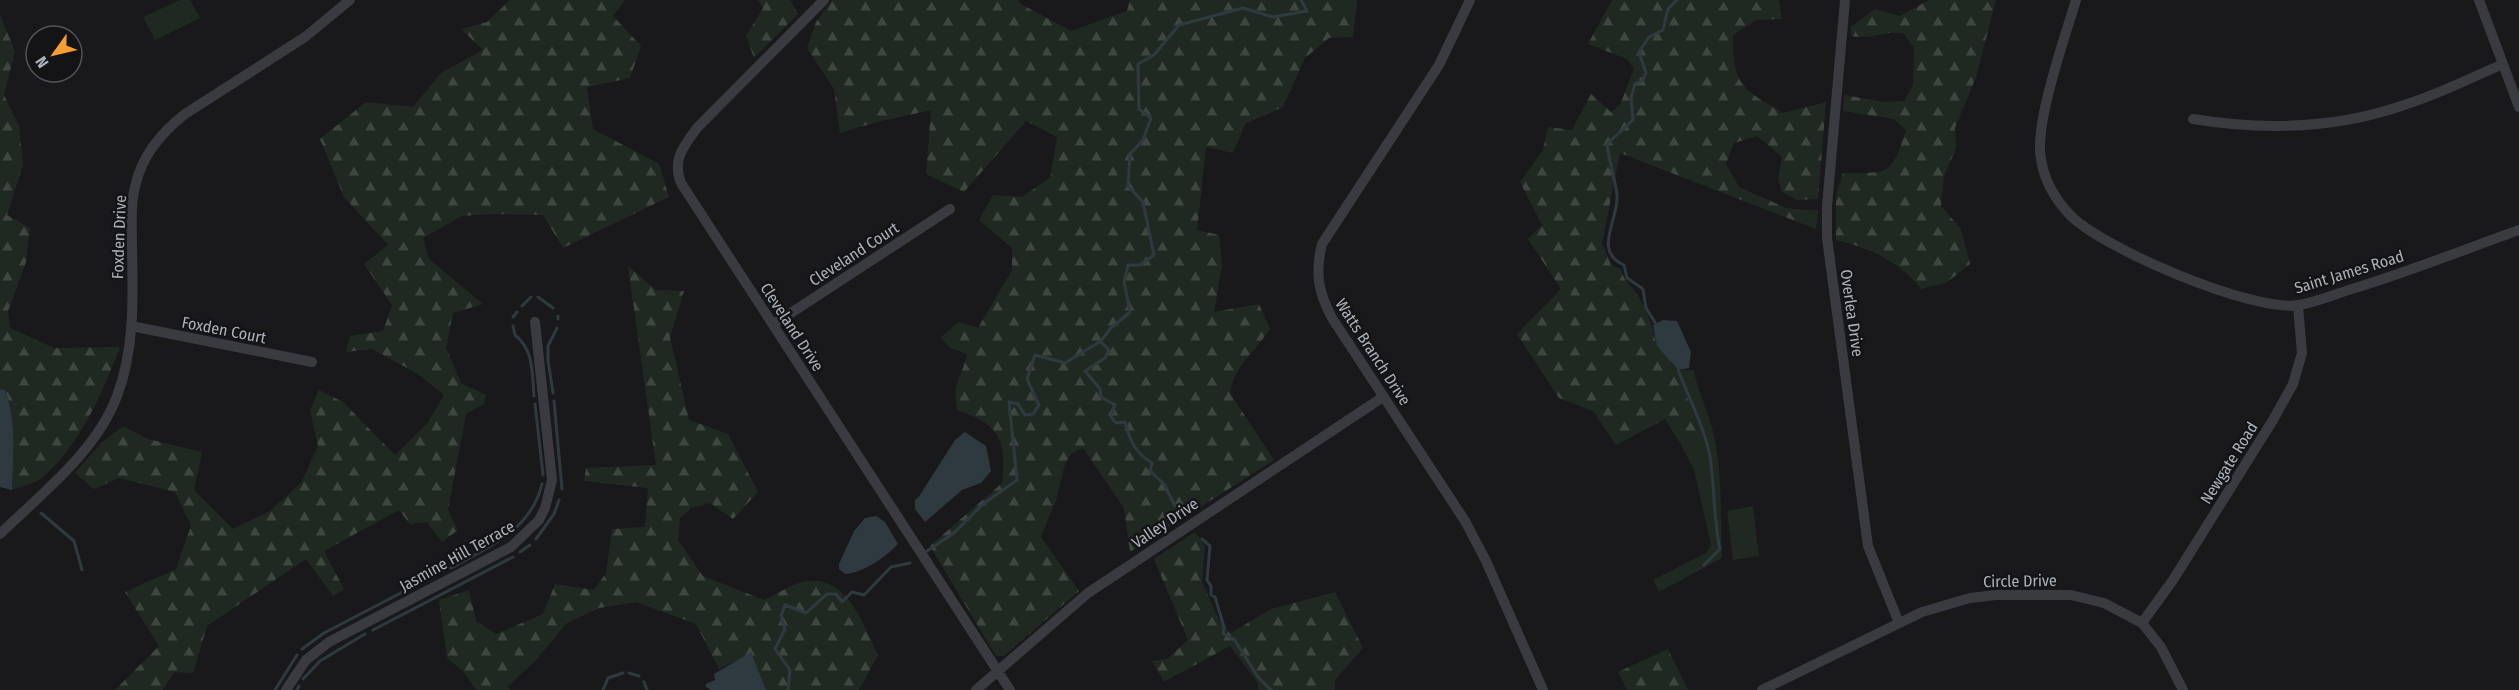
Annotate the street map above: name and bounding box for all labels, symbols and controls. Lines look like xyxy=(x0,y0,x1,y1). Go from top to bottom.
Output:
north arrow xyxy=(24,24,84,84)
text: N xyxy=(31,53,53,71)
street label: Foxden Drive xyxy=(108,195,130,279)
street label: Cleveland Court xyxy=(806,218,903,290)
street label: Saint James Road xyxy=(2292,246,2406,298)
street label: Overlea Drive xyxy=(1836,268,1868,358)
street label: Cleveland Drive xyxy=(756,279,828,375)
street label: Watts Branch Drive xyxy=(1331,295,1415,409)
street label: Foxden Court xyxy=(180,313,269,348)
street label: Newgate Road xyxy=(2196,419,2262,507)
street label: Valley Drive xyxy=(1128,494,1202,552)
street label: Jasmine Hill Terrace xyxy=(396,516,518,596)
street label: Circle Drive xyxy=(1983,571,2057,591)

